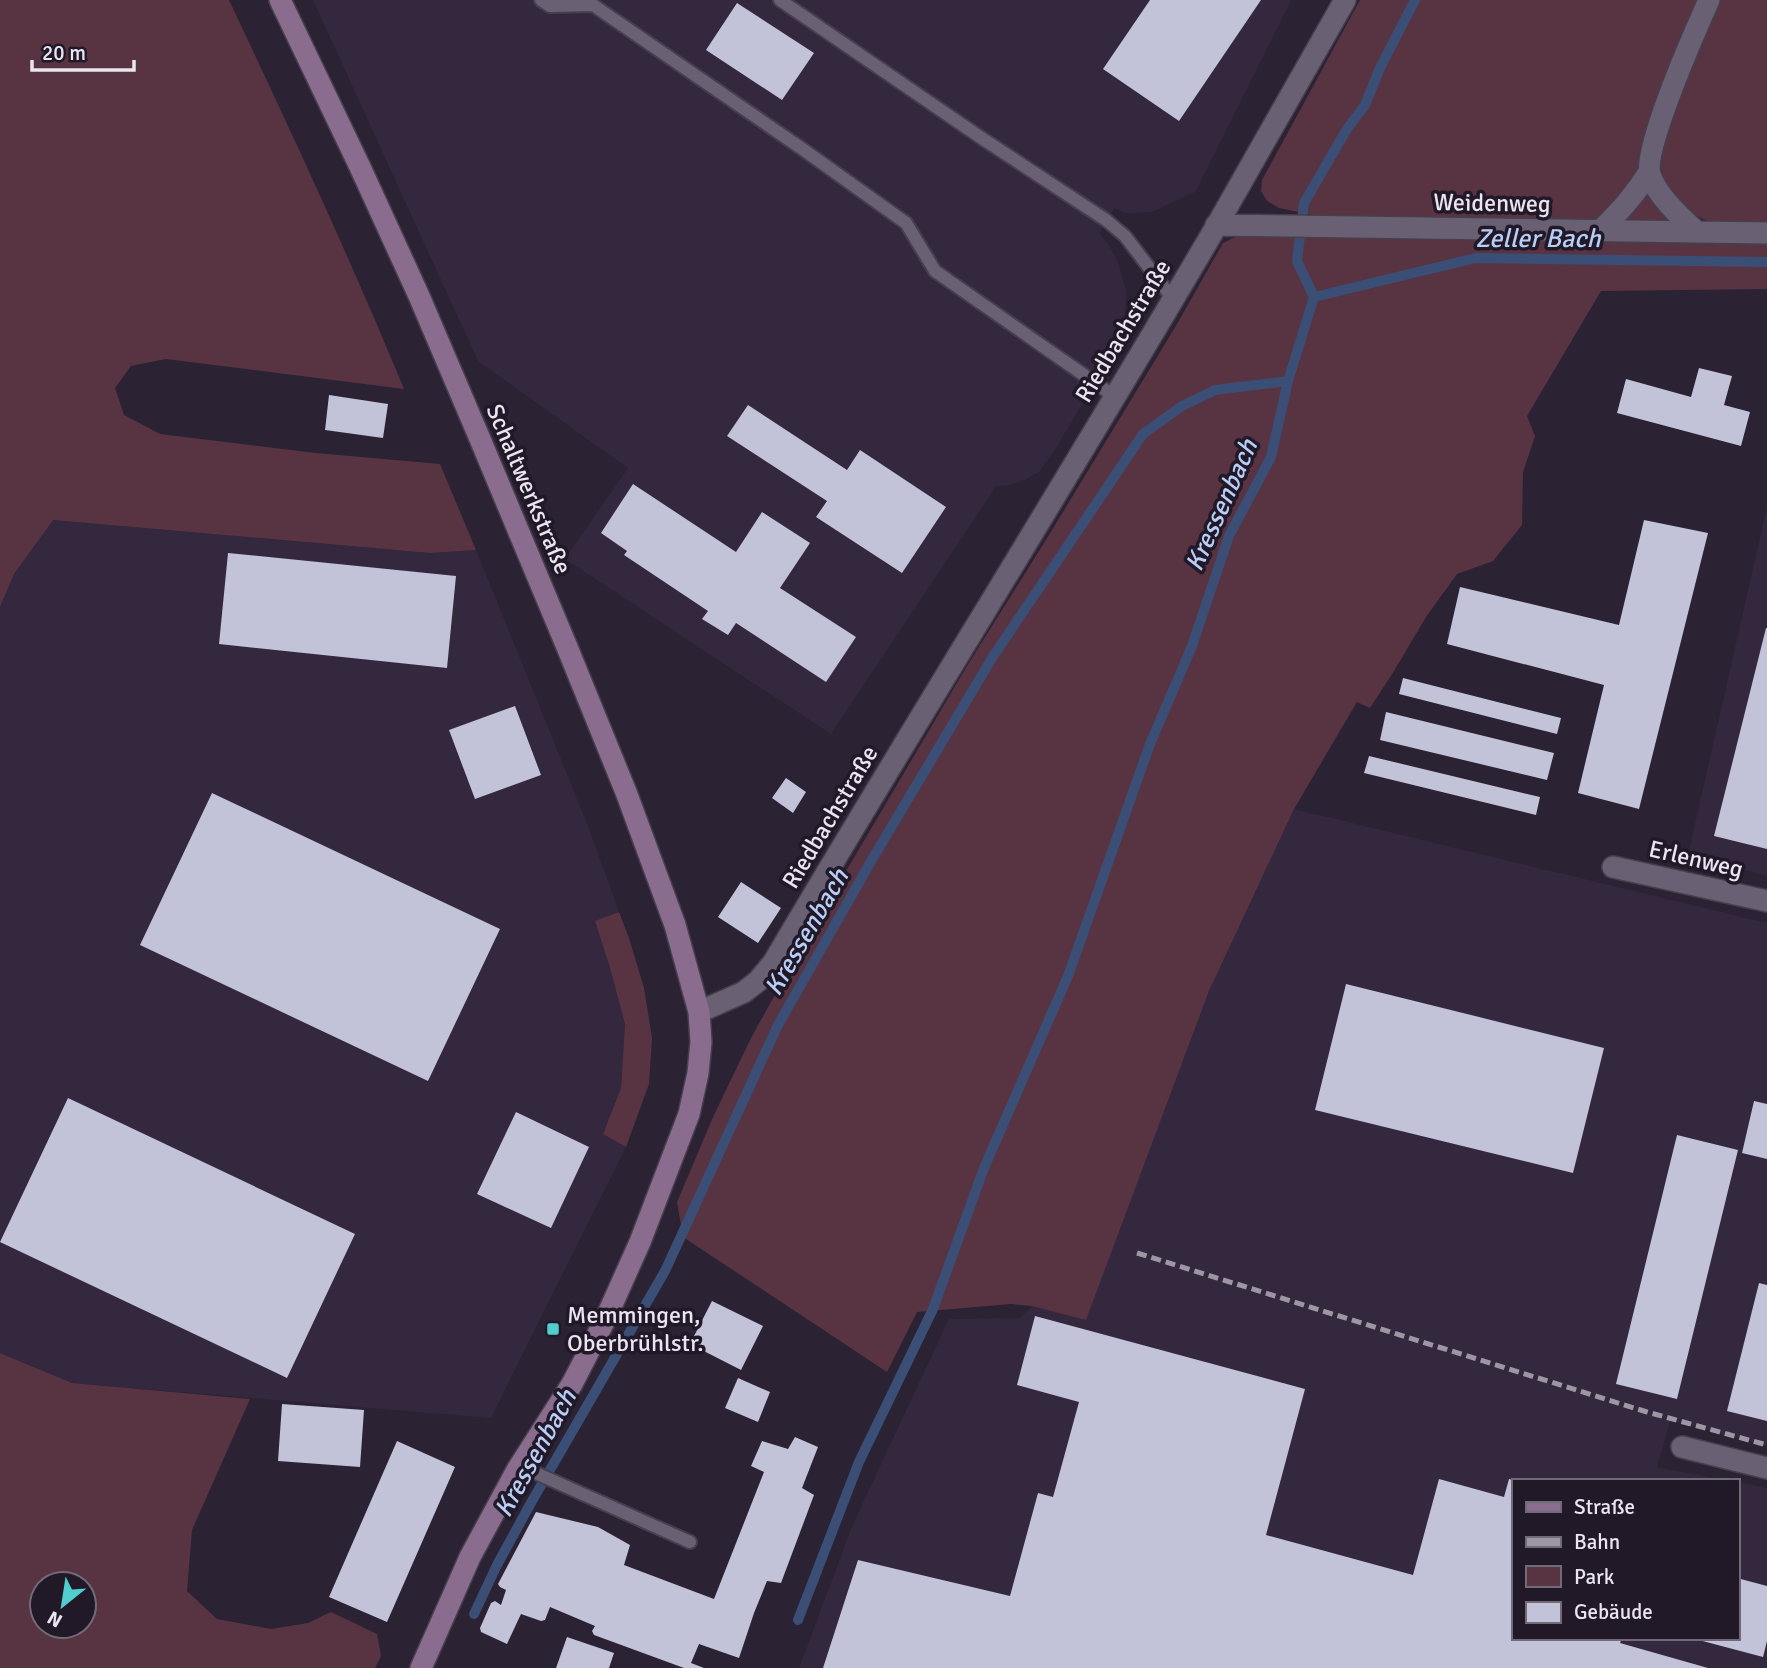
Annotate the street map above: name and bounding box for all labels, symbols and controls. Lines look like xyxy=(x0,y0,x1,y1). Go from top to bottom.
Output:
scale bar xyxy=(32,28,133,72)
text: 20 m xyxy=(42,40,86,66)
street label: Weidenweg xyxy=(1433,187,1551,219)
water label: Zeller Bach xyxy=(1475,223,1601,255)
street label: Riedbachstraße xyxy=(1069,254,1177,408)
street label: Schaltwerkstraße xyxy=(480,399,578,579)
water label: Kressenbach xyxy=(1179,434,1265,576)
street label: Riedbachstraße xyxy=(776,740,884,894)
street label: Erlenweg xyxy=(1646,834,1746,884)
water label: Kressenbach xyxy=(758,863,856,1001)
place label: Memmingen, Oberbrühlstr. xyxy=(567,1300,703,1358)
marker: Memmingen, Oberbrühlstr. xyxy=(545,1321,561,1337)
water label: Kressenbach xyxy=(488,1383,584,1523)
legend xyxy=(1512,1479,1739,1640)
text: Straße xyxy=(1574,1494,1635,1520)
text: Bahn xyxy=(1574,1529,1620,1555)
text: Park xyxy=(1574,1564,1615,1590)
north arrow xyxy=(28,1570,98,1640)
text: Gebäude xyxy=(1574,1599,1653,1625)
text: N xyxy=(43,1605,67,1633)

